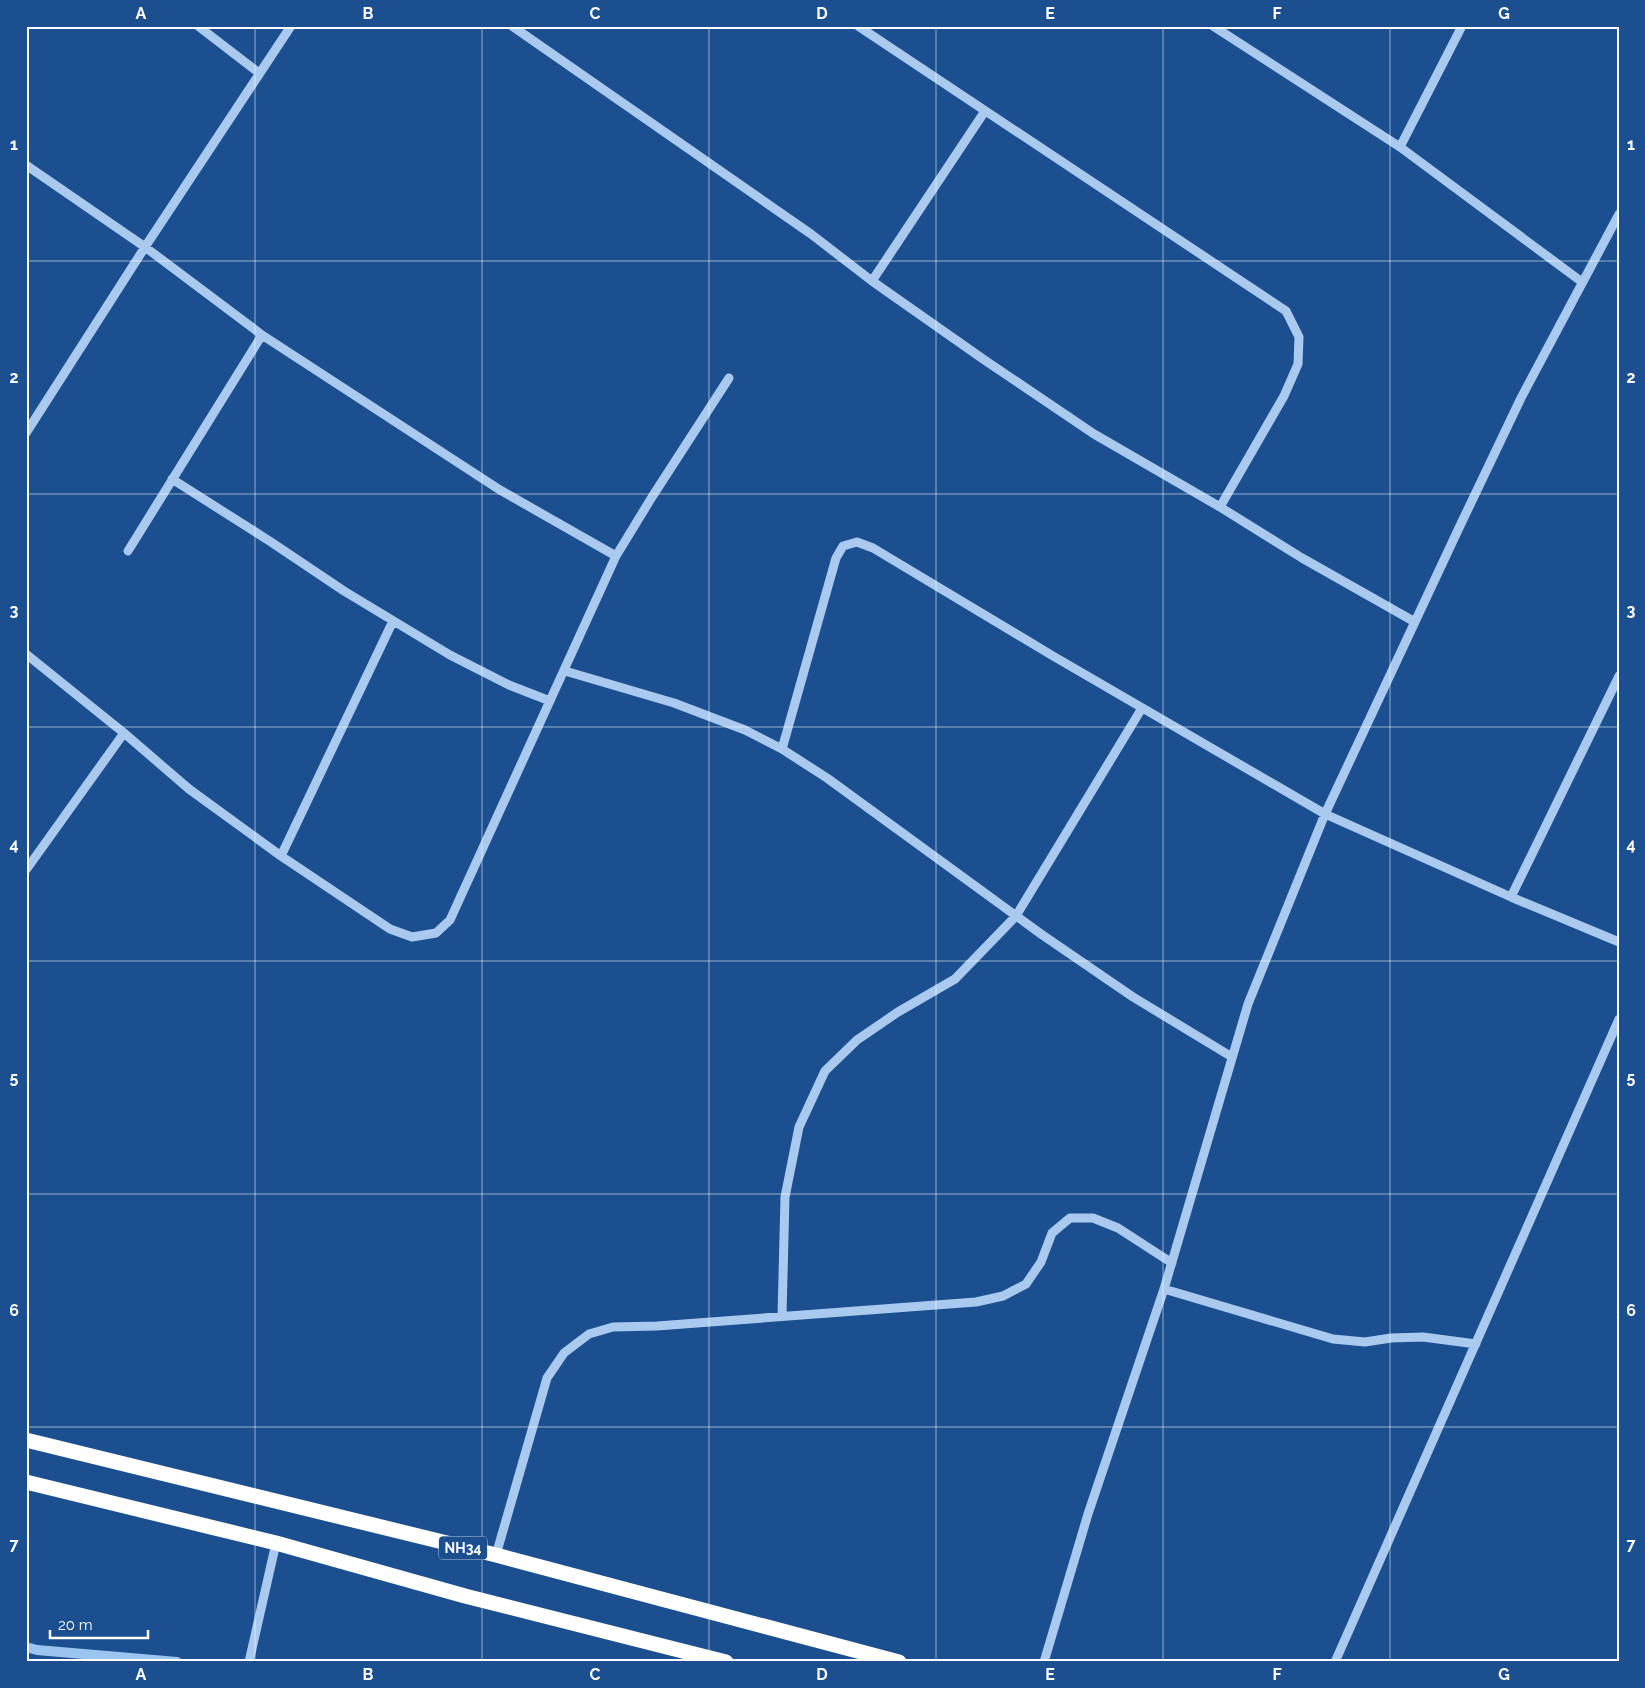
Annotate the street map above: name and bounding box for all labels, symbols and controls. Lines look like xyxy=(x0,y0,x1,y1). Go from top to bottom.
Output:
text: A xyxy=(136,4,147,23)
text: B xyxy=(363,4,374,23)
text: C xyxy=(590,4,601,23)
text: D xyxy=(816,4,828,23)
text: E xyxy=(1045,4,1055,23)
text: F xyxy=(1272,4,1282,23)
text: G xyxy=(1498,4,1510,23)
text: 1 xyxy=(10,135,18,154)
text: 1 xyxy=(1627,135,1635,154)
text: 2 xyxy=(9,368,19,387)
text: 2 xyxy=(1626,368,1636,387)
text: 3 xyxy=(10,601,19,620)
text: 3 xyxy=(1627,601,1636,620)
text: 4 xyxy=(9,835,19,854)
text: 4 xyxy=(1626,835,1636,854)
text: 5 xyxy=(10,1068,19,1087)
text: 5 xyxy=(1627,1068,1636,1087)
text: 6 xyxy=(9,1301,19,1320)
text: 6 xyxy=(1626,1301,1636,1320)
text: 7 xyxy=(10,1535,19,1554)
text: 7 xyxy=(1627,1535,1636,1554)
road number: NH34 xyxy=(439,1536,487,1560)
scale bar xyxy=(50,1608,148,1640)
text: 20 m xyxy=(58,1616,93,1634)
text: A xyxy=(136,1665,147,1684)
text: B xyxy=(363,1665,374,1684)
text: C xyxy=(590,1665,601,1684)
text: D xyxy=(816,1665,828,1684)
text: E xyxy=(1045,1665,1055,1684)
text: F xyxy=(1272,1665,1282,1684)
text: G xyxy=(1498,1665,1510,1684)

